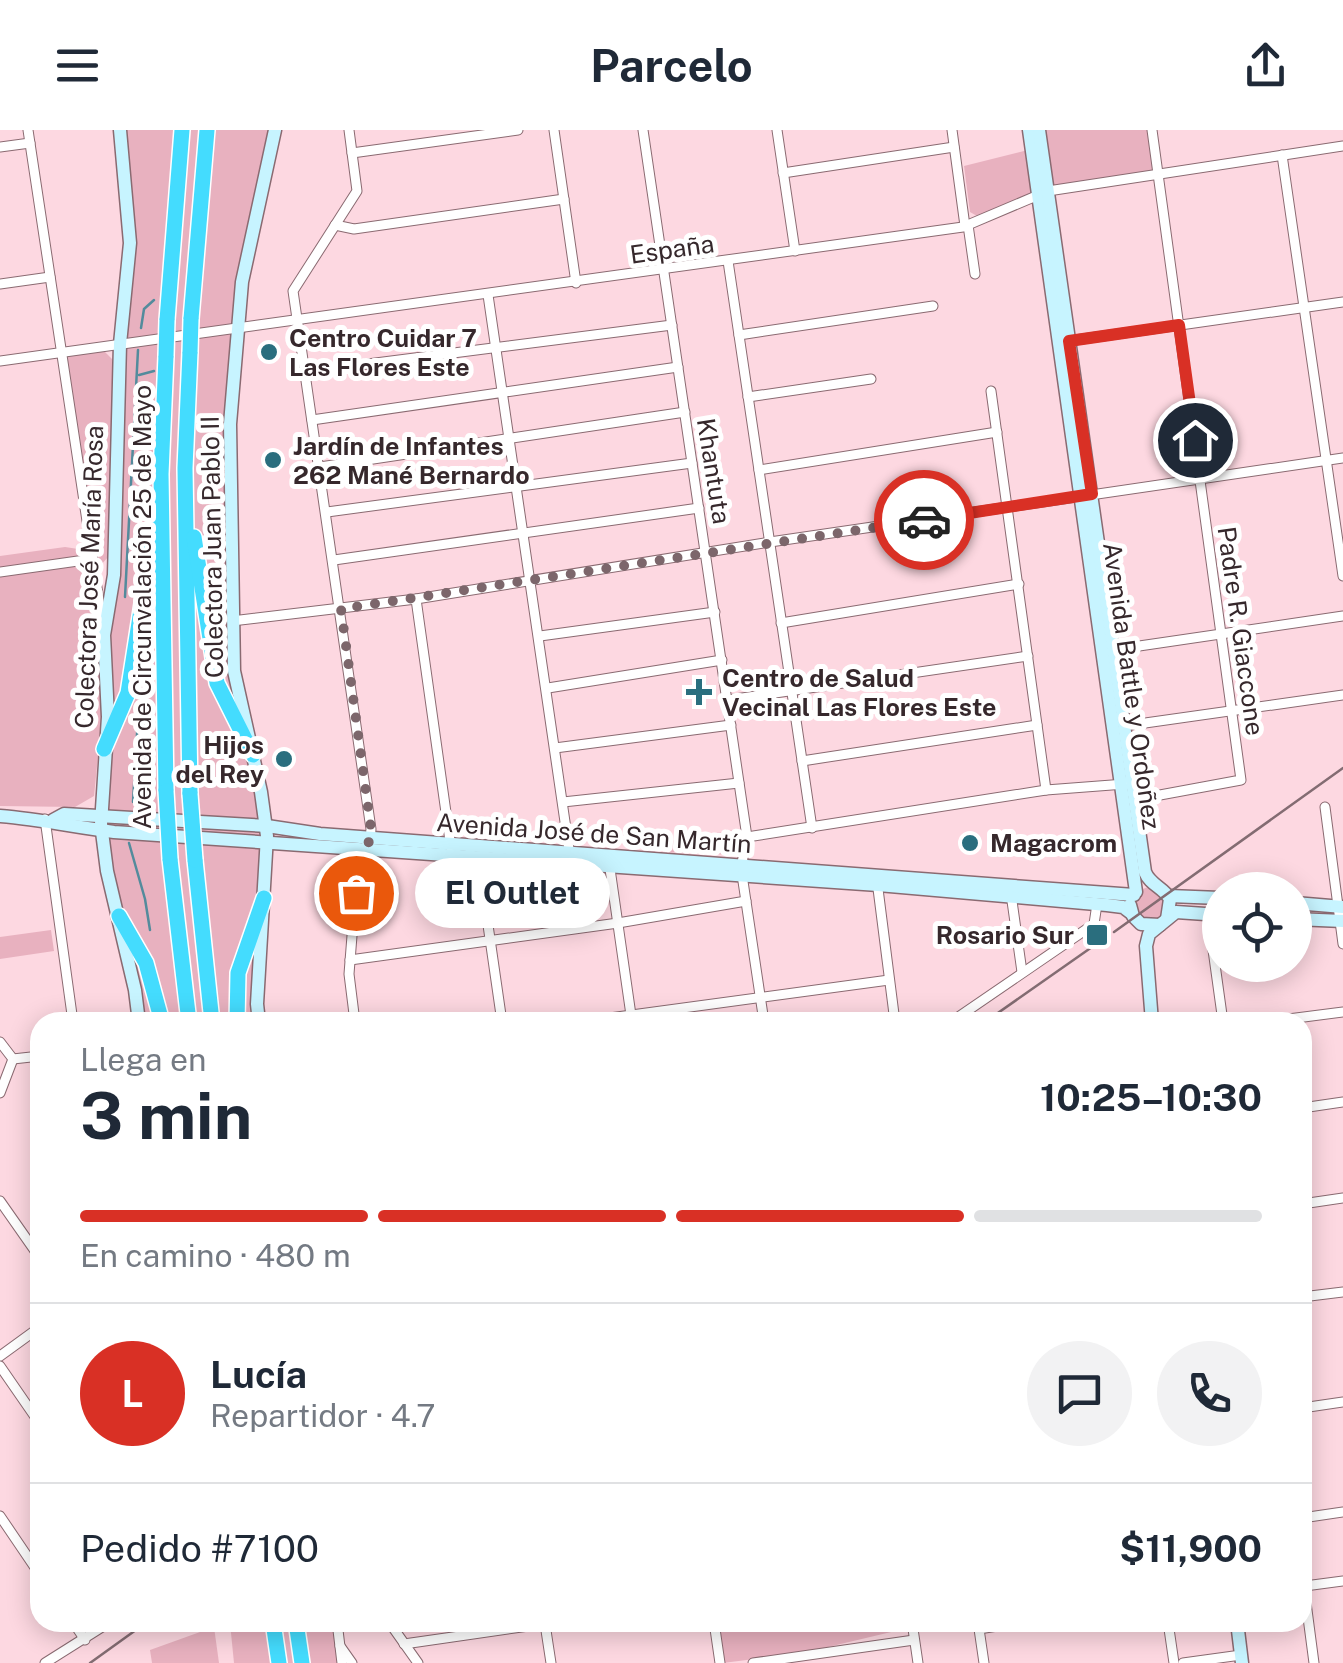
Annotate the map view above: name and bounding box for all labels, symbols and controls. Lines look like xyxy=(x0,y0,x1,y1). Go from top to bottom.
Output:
icon: menu xyxy=(50,38,105,93)
icon: share xyxy=(1238,38,1293,93)
text: Parcelo xyxy=(590,39,753,92)
street label: España xyxy=(628,228,716,270)
place label: Centro Cuidar 7 Las Flores Este xyxy=(289,323,477,382)
marker: Centro Cuidar 7 Las Flores Este xyxy=(258,341,280,363)
street label: Avenida de Circunvalación 25 de Mayo xyxy=(127,385,157,829)
pin xyxy=(1153,398,1238,483)
icon: home xyxy=(1168,413,1223,468)
street label: Colectora Juan Pablo II xyxy=(195,416,229,678)
street label: Khantuta xyxy=(691,416,737,526)
street label: Colectora José María Rosa xyxy=(69,425,109,729)
place label: Jardín de Infantes 262 Mané Bernardo xyxy=(293,431,530,490)
marker: Jardín de Infantes 262 Mané Bernardo xyxy=(262,449,284,471)
courier xyxy=(874,470,974,570)
icon: car xyxy=(897,493,952,548)
street label: Padre R. Giaccone xyxy=(1211,525,1271,737)
street label: Avenida Battle y Ordoñez xyxy=(1097,540,1167,832)
place label: Centro de Salud Vecinal Las Flores Este xyxy=(722,663,996,722)
marker: Centro de Salud Vecinal Las Flores Este xyxy=(686,679,712,705)
place label: Hijos del Rey xyxy=(175,730,264,789)
marker: Hijos del Rey xyxy=(273,748,295,770)
street label: Avenida José de San Martín xyxy=(435,807,753,859)
place label: Magacrom xyxy=(990,828,1117,858)
marker: Magacrom xyxy=(959,832,981,854)
pin xyxy=(314,851,399,936)
callout: El Outlet xyxy=(416,858,611,928)
icon: bag xyxy=(329,866,384,921)
map controls xyxy=(1202,872,1312,982)
button: locate xyxy=(1202,872,1312,982)
text: El Outlet xyxy=(445,874,580,911)
place label: Rosario Sur xyxy=(936,920,1074,950)
marker: Rosario Sur xyxy=(1084,922,1110,948)
text: Llega en xyxy=(80,1041,206,1078)
text: 10:25–10:30 xyxy=(1040,1075,1262,1120)
text: 3 min xyxy=(80,1077,252,1154)
text: En camino · 480 m xyxy=(80,1237,351,1274)
button: chat xyxy=(1027,1341,1132,1446)
button: phone xyxy=(1157,1341,1262,1446)
text: Lucía xyxy=(210,1352,307,1397)
text: L xyxy=(122,1371,143,1416)
text: Repartidor · 4.7 xyxy=(210,1397,435,1434)
text: Pedido #7100 xyxy=(80,1526,319,1571)
text: $11,900 xyxy=(1119,1526,1262,1571)

